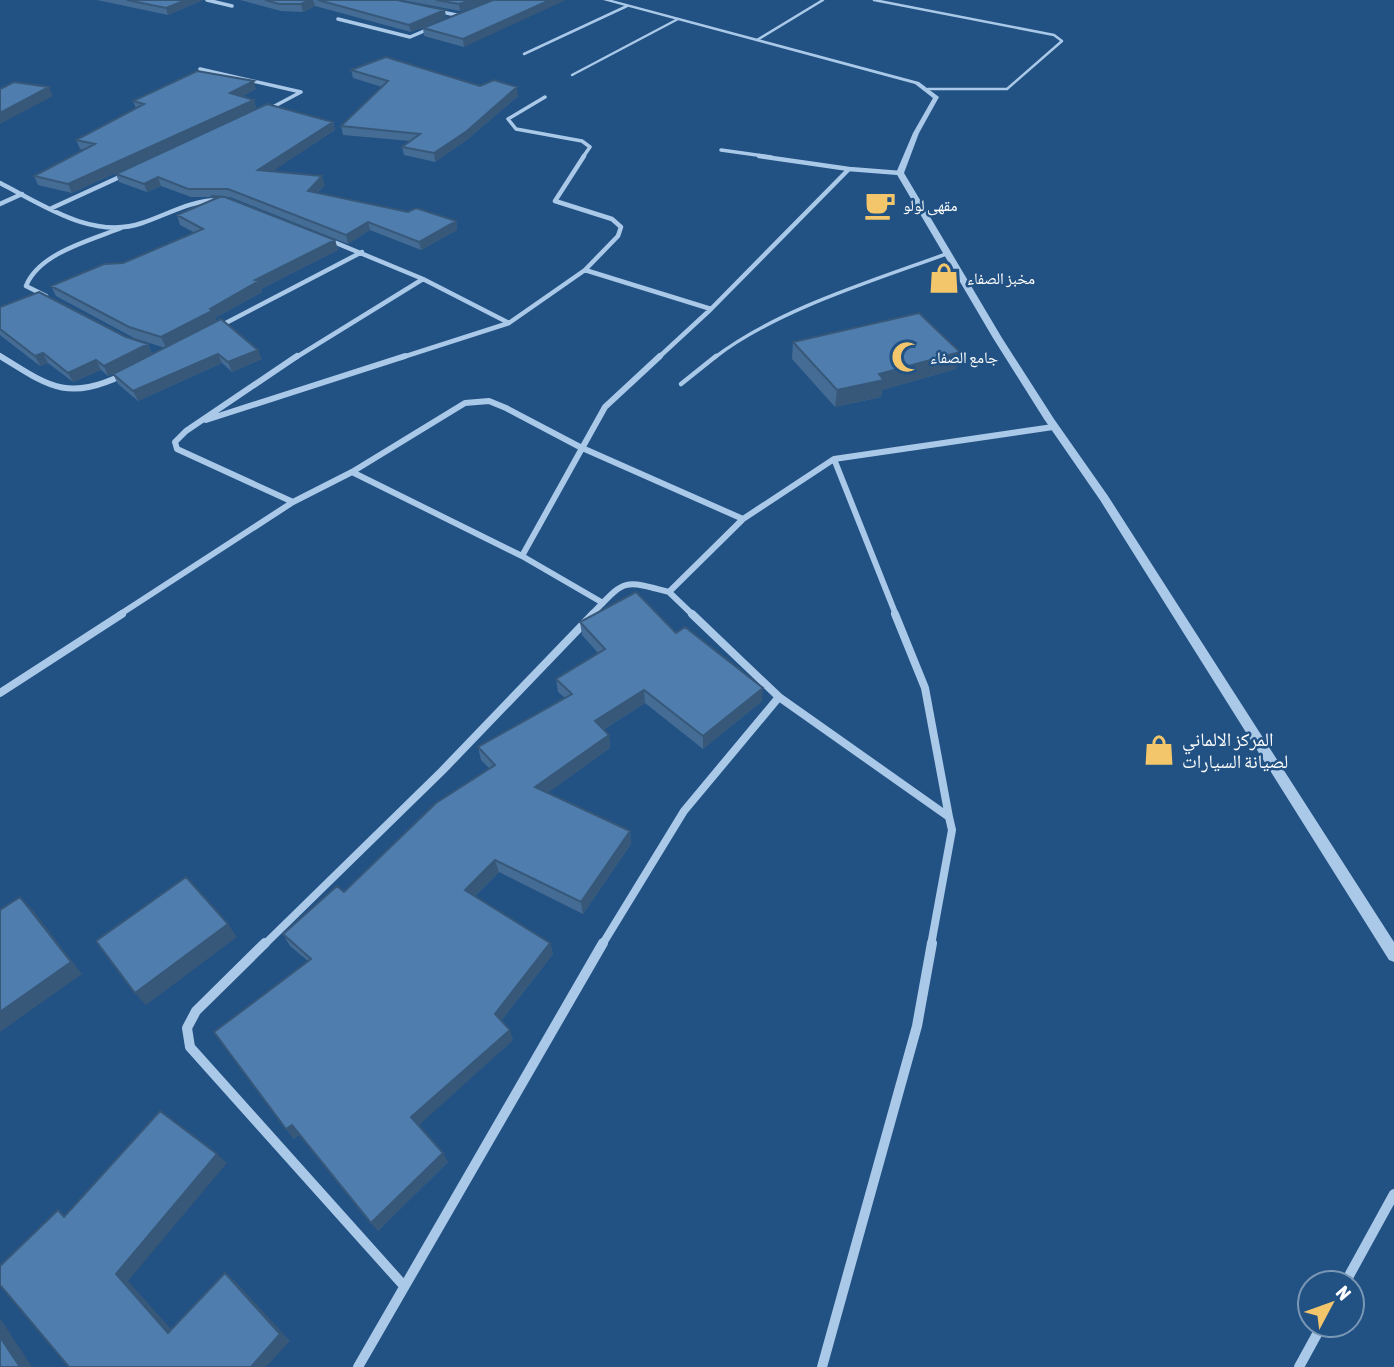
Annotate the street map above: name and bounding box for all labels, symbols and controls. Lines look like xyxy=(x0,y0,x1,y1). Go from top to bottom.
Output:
cafe icon: مقهى لولو xyxy=(863,188,897,222)
place label: مقهى لولو xyxy=(903,196,958,216)
shop icon: مخبز الصفاء xyxy=(927,261,961,295)
place label: مخبز الصفاء xyxy=(967,269,1035,288)
mosque icon: جامع الصفاء xyxy=(890,340,924,374)
place label: جامع الصفاء xyxy=(930,348,998,368)
place label: المركز الالماني لصيانة السيارات xyxy=(1182,728,1288,773)
shop icon: المركز الالماني لصيانة السيارات xyxy=(1142,733,1176,767)
north arrow xyxy=(1296,1269,1366,1339)
text: N xyxy=(1332,1281,1356,1304)

